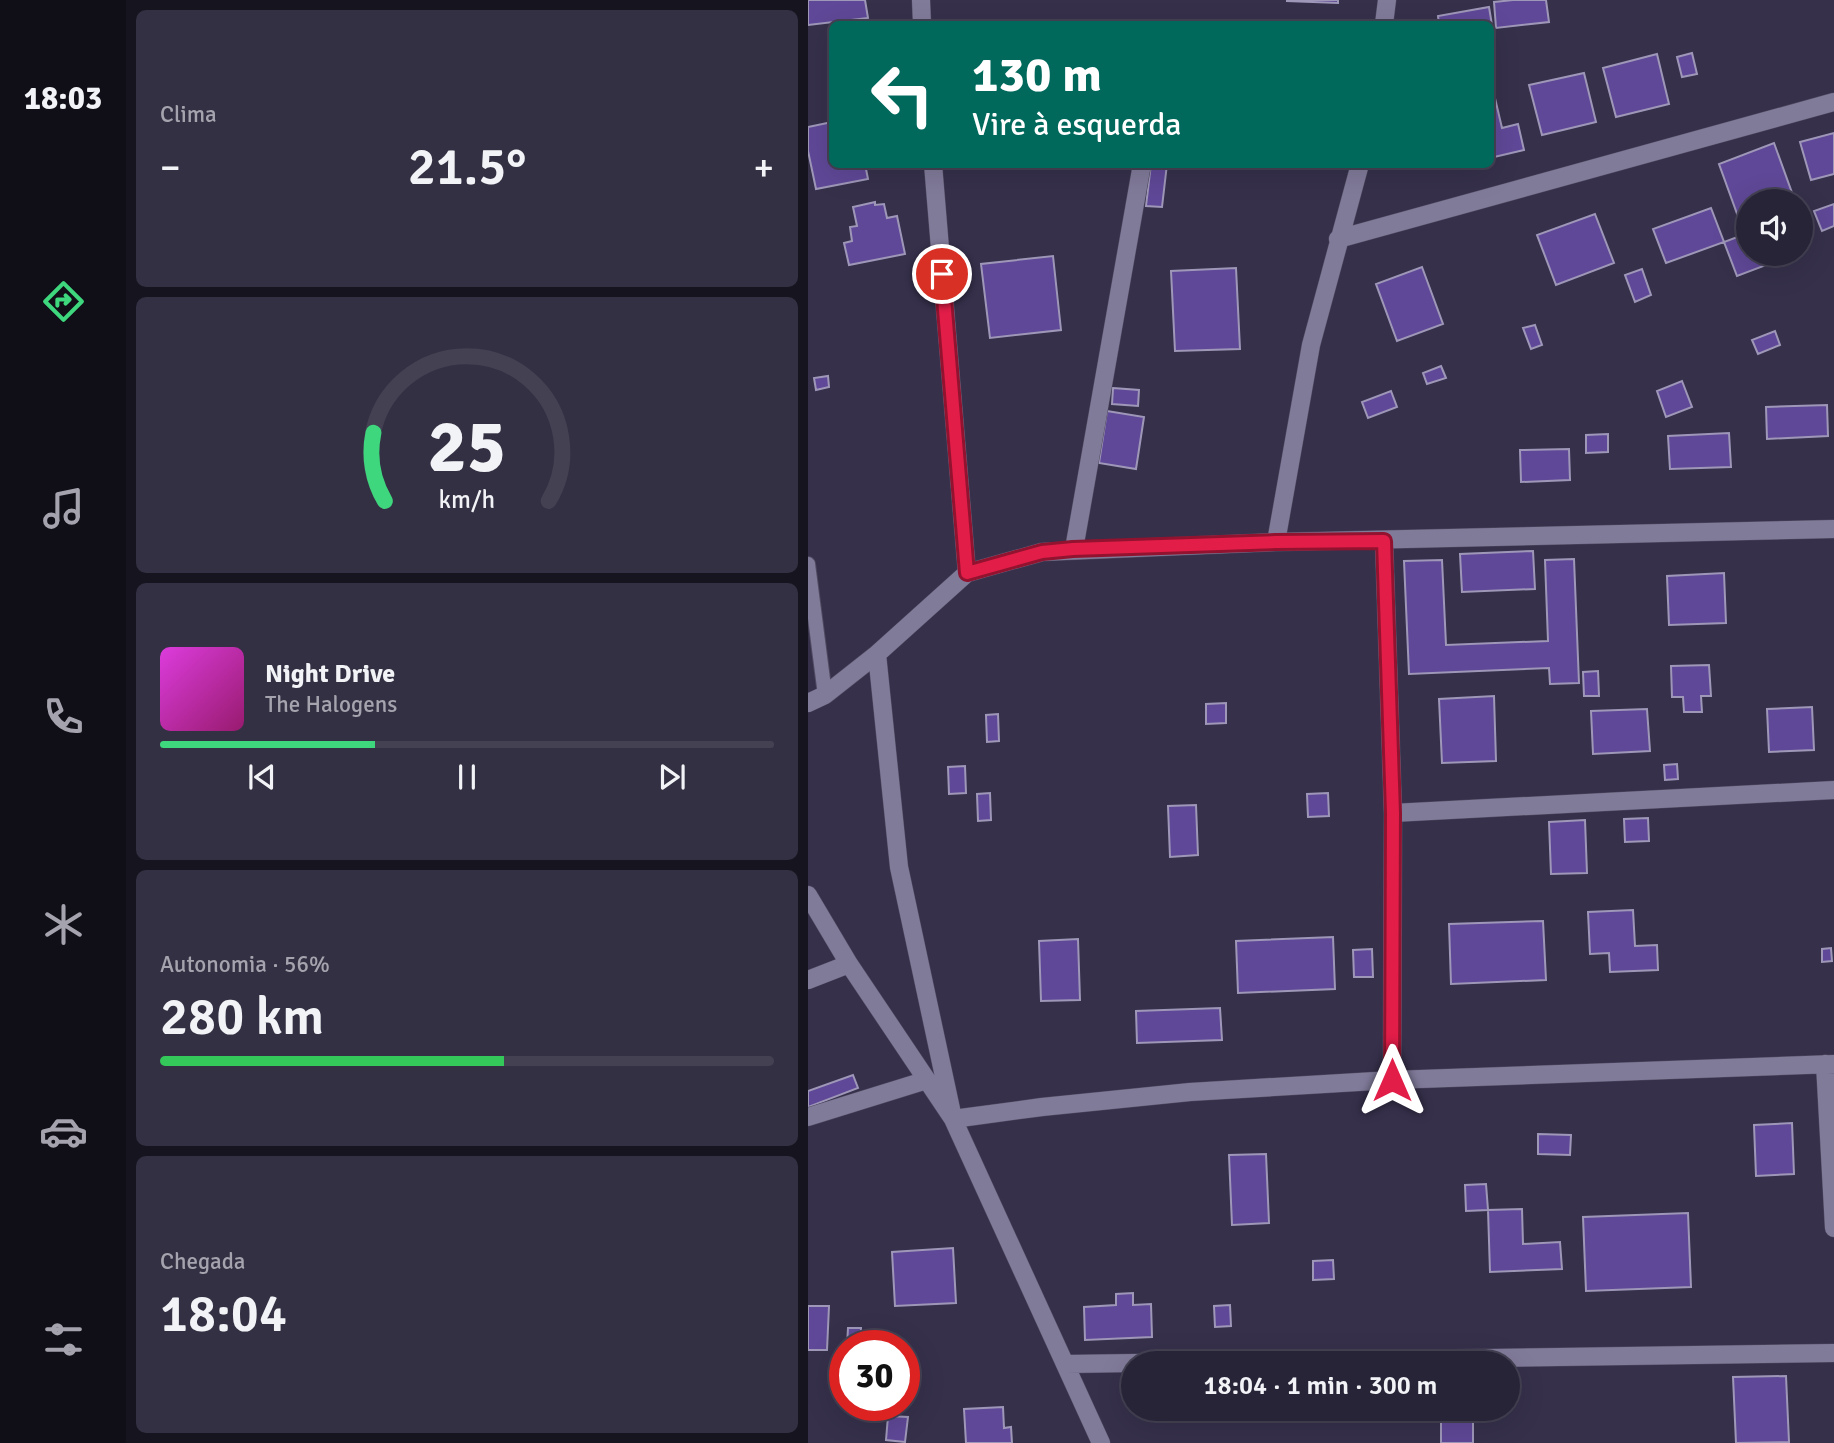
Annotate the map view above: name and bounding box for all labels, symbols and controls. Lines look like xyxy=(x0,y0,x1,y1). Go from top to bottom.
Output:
text: 130 m xyxy=(972,45,1102,105)
icon: left xyxy=(857,49,948,140)
text: 18:03 xyxy=(24,79,102,118)
text: Clima xyxy=(160,100,217,129)
text: Vire à esquerda xyxy=(972,105,1182,144)
text: 21.5° xyxy=(408,135,526,199)
text: − xyxy=(160,144,181,191)
text: + xyxy=(753,144,774,191)
map controls xyxy=(1736,189,1813,266)
button: sound xyxy=(1736,189,1813,266)
pin xyxy=(912,244,972,304)
icon: arrive xyxy=(923,255,961,293)
icon: directions xyxy=(39,277,88,326)
text: 25 xyxy=(428,403,506,492)
icon: music xyxy=(39,484,88,533)
text: km/h xyxy=(439,484,495,515)
text: Night Drive xyxy=(265,658,395,690)
text: The Halogens xyxy=(265,690,397,719)
icon: phone xyxy=(39,692,88,741)
icon: previous xyxy=(243,758,281,796)
icon: pause xyxy=(448,758,486,796)
icon: next xyxy=(653,758,691,796)
icon: climate xyxy=(39,900,88,949)
text: Autonomia · 56% xyxy=(160,950,330,979)
text: 280 km xyxy=(160,985,324,1049)
position arrow xyxy=(1355,1043,1429,1117)
icon: car xyxy=(39,1107,88,1156)
text: Chegada xyxy=(160,1247,245,1276)
text: 18:04 xyxy=(160,1282,287,1346)
icon: filters xyxy=(39,1315,88,1364)
speed limit sign: 30 xyxy=(829,1330,920,1421)
text: 18:04 · 1 min · 300 m xyxy=(1204,1370,1437,1402)

